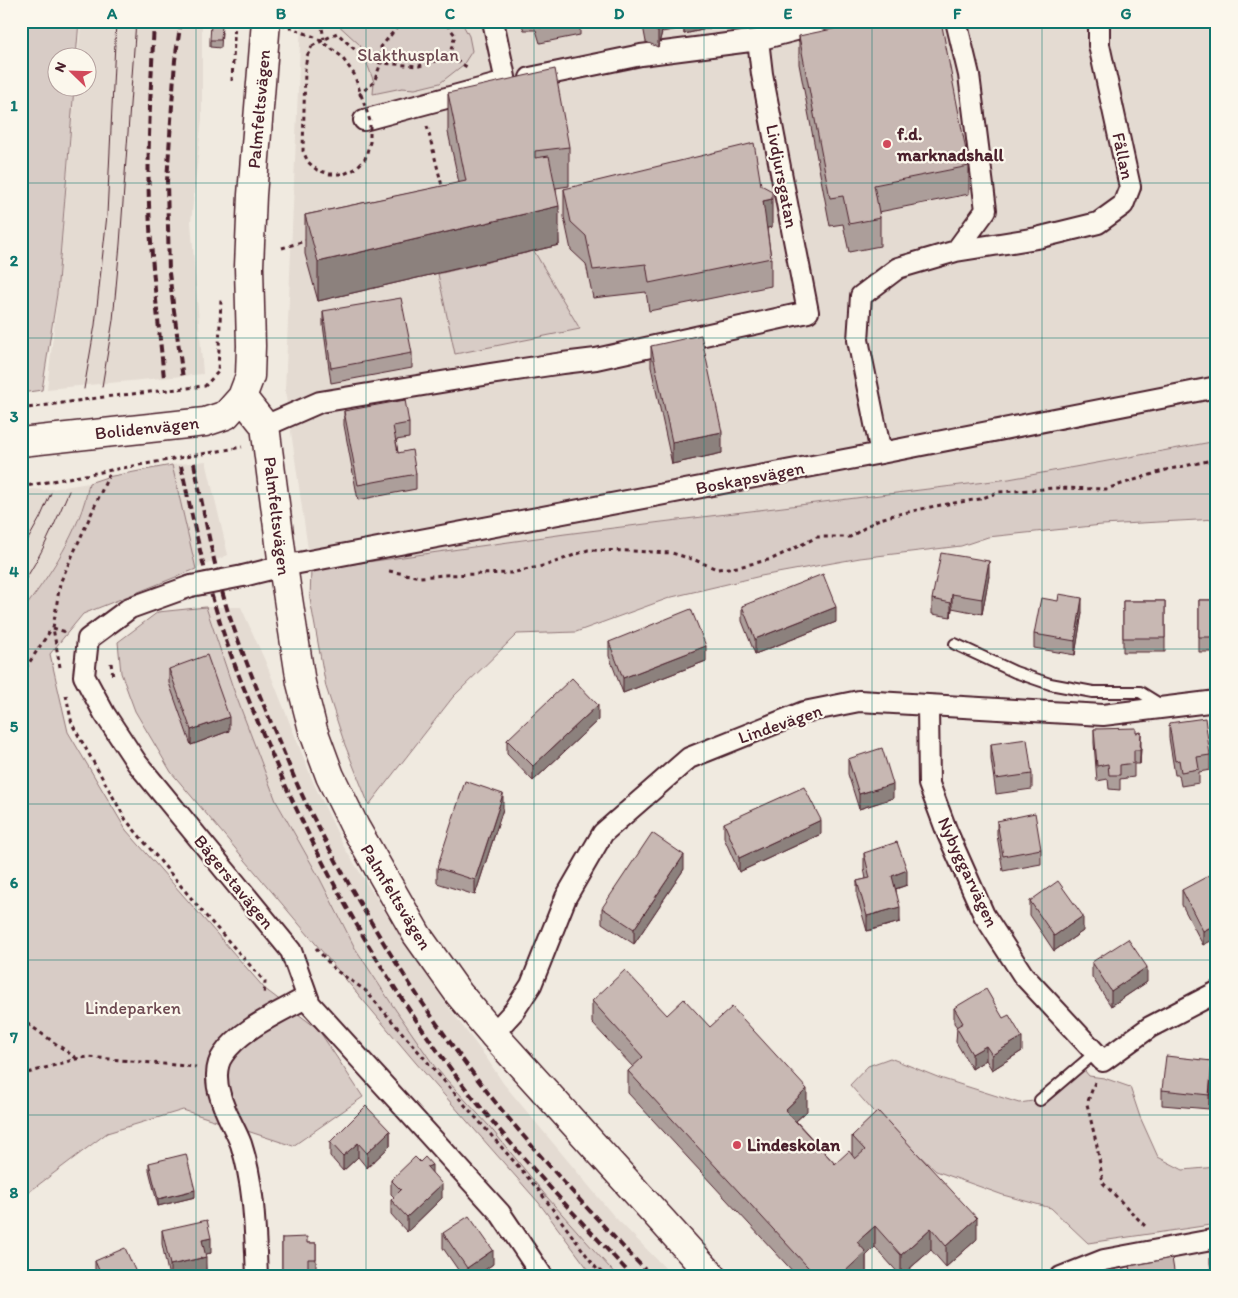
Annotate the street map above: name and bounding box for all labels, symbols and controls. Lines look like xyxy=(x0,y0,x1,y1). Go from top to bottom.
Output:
text: A xyxy=(106,4,118,23)
text: B xyxy=(276,4,287,23)
text: C xyxy=(445,4,456,23)
text: D xyxy=(614,4,625,23)
text: E xyxy=(784,4,793,23)
text: F xyxy=(953,4,962,23)
text: G xyxy=(1120,4,1132,23)
park label: Slakthusplan xyxy=(357,44,459,66)
north arrow xyxy=(48,48,98,98)
street label: Palmfeltsvägen xyxy=(243,49,275,169)
text: N xyxy=(51,59,70,75)
text: 1 xyxy=(10,96,18,115)
street label: Livdjursgatan xyxy=(761,122,803,230)
place label: f.d. marknadshall xyxy=(896,123,1004,166)
street label: Fållan xyxy=(1107,130,1139,182)
marker: f.d. marknadshall xyxy=(881,138,893,150)
text: 2 xyxy=(10,251,19,270)
text: 3 xyxy=(10,407,19,426)
street label: Bolidenvägen xyxy=(94,412,200,444)
street label: Palmfeltsvägen xyxy=(259,455,295,577)
street label: Boskapsvägen xyxy=(694,457,806,499)
text: 4 xyxy=(9,562,19,581)
street label: Lindevägen xyxy=(735,699,825,749)
text: 5 xyxy=(10,717,19,736)
street label: Nybyggarvägen xyxy=(933,813,1003,931)
street label: Bägerstavägen xyxy=(189,830,279,934)
street label: Palmfeltsvägen xyxy=(356,840,436,954)
text: 6 xyxy=(10,873,19,892)
park label: Lindeparken xyxy=(85,997,181,1019)
text: 7 xyxy=(9,1028,18,1047)
place label: Lindeskolan xyxy=(747,1134,841,1156)
marker: Lindeskolan xyxy=(731,1139,743,1151)
text: 8 xyxy=(10,1183,19,1202)

